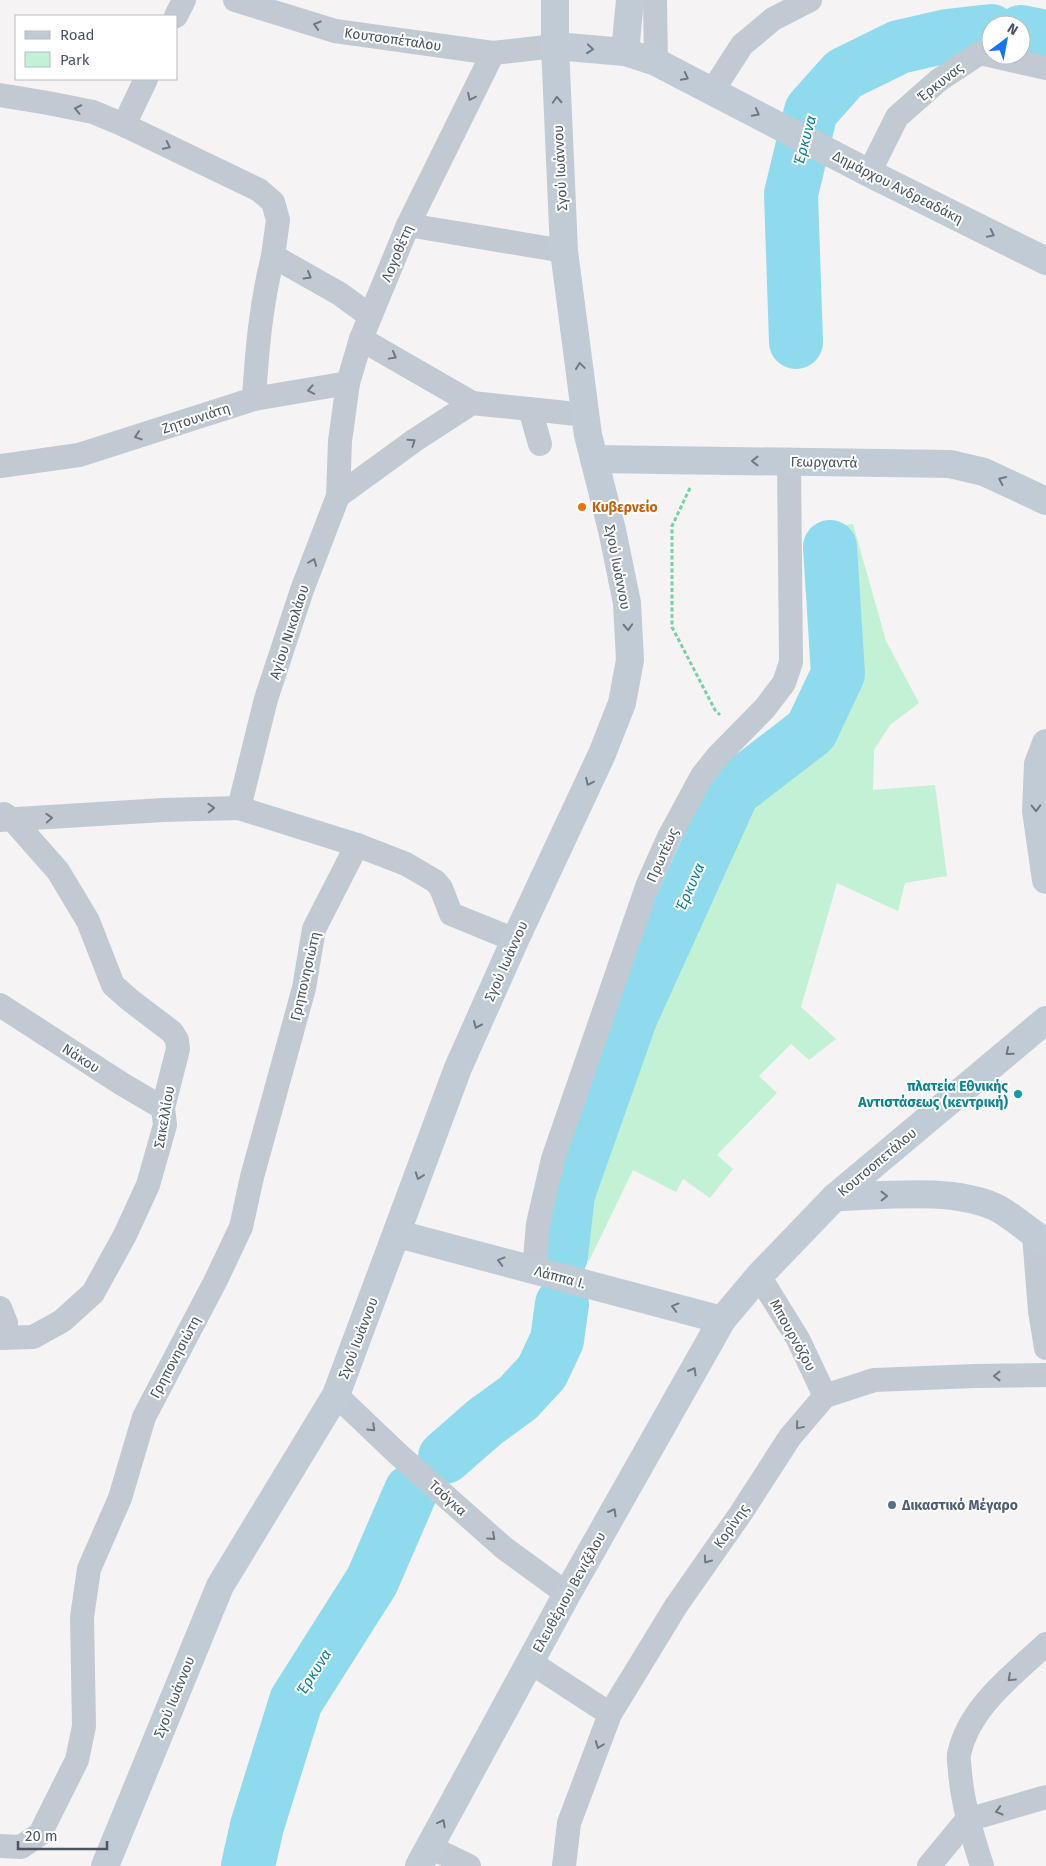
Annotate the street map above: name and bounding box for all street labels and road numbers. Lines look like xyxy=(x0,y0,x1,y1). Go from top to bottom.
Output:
street label: Κουτσοπέταλου xyxy=(343,24,443,55)
street label: Έρκυνας xyxy=(914,59,967,106)
street label: Σγού Ιωάννου xyxy=(550,124,571,211)
street label: Δημάρχου Ανδρεαδάκη xyxy=(830,147,966,228)
street label: Λογοθέτη xyxy=(378,222,417,284)
street label: Ζητουνιάτη xyxy=(160,399,232,438)
street label: Γεωργαντά xyxy=(790,453,858,472)
street label: Σγού Ιωάννου xyxy=(601,523,634,611)
street label: Αγίου Νικολάου xyxy=(266,583,313,682)
street label: Πρωτέως xyxy=(643,825,682,885)
street label: Σγού Ιωάννου xyxy=(481,918,532,1004)
street label: Γρηπονησιώτη xyxy=(287,930,324,1022)
street label: Νάκου xyxy=(59,1040,103,1077)
street label: Σακελλίου xyxy=(151,1085,178,1149)
street label: Κουτσοπετάλου xyxy=(834,1124,920,1200)
street label: Λάππα Ι. xyxy=(532,1263,587,1292)
street label: Σγού Ιωάννου xyxy=(335,1295,382,1381)
street label: Μπουρνόζου xyxy=(766,1296,819,1374)
street label: Γρηπονησιώτη xyxy=(147,1313,204,1401)
street label: Τσόγκα xyxy=(425,1477,470,1520)
street label: Κορίνης xyxy=(710,1501,753,1552)
street label: Ελευθέριου Βενιζέλου xyxy=(529,1529,610,1656)
street label: Σγού Ιωάννου xyxy=(150,1654,198,1740)

